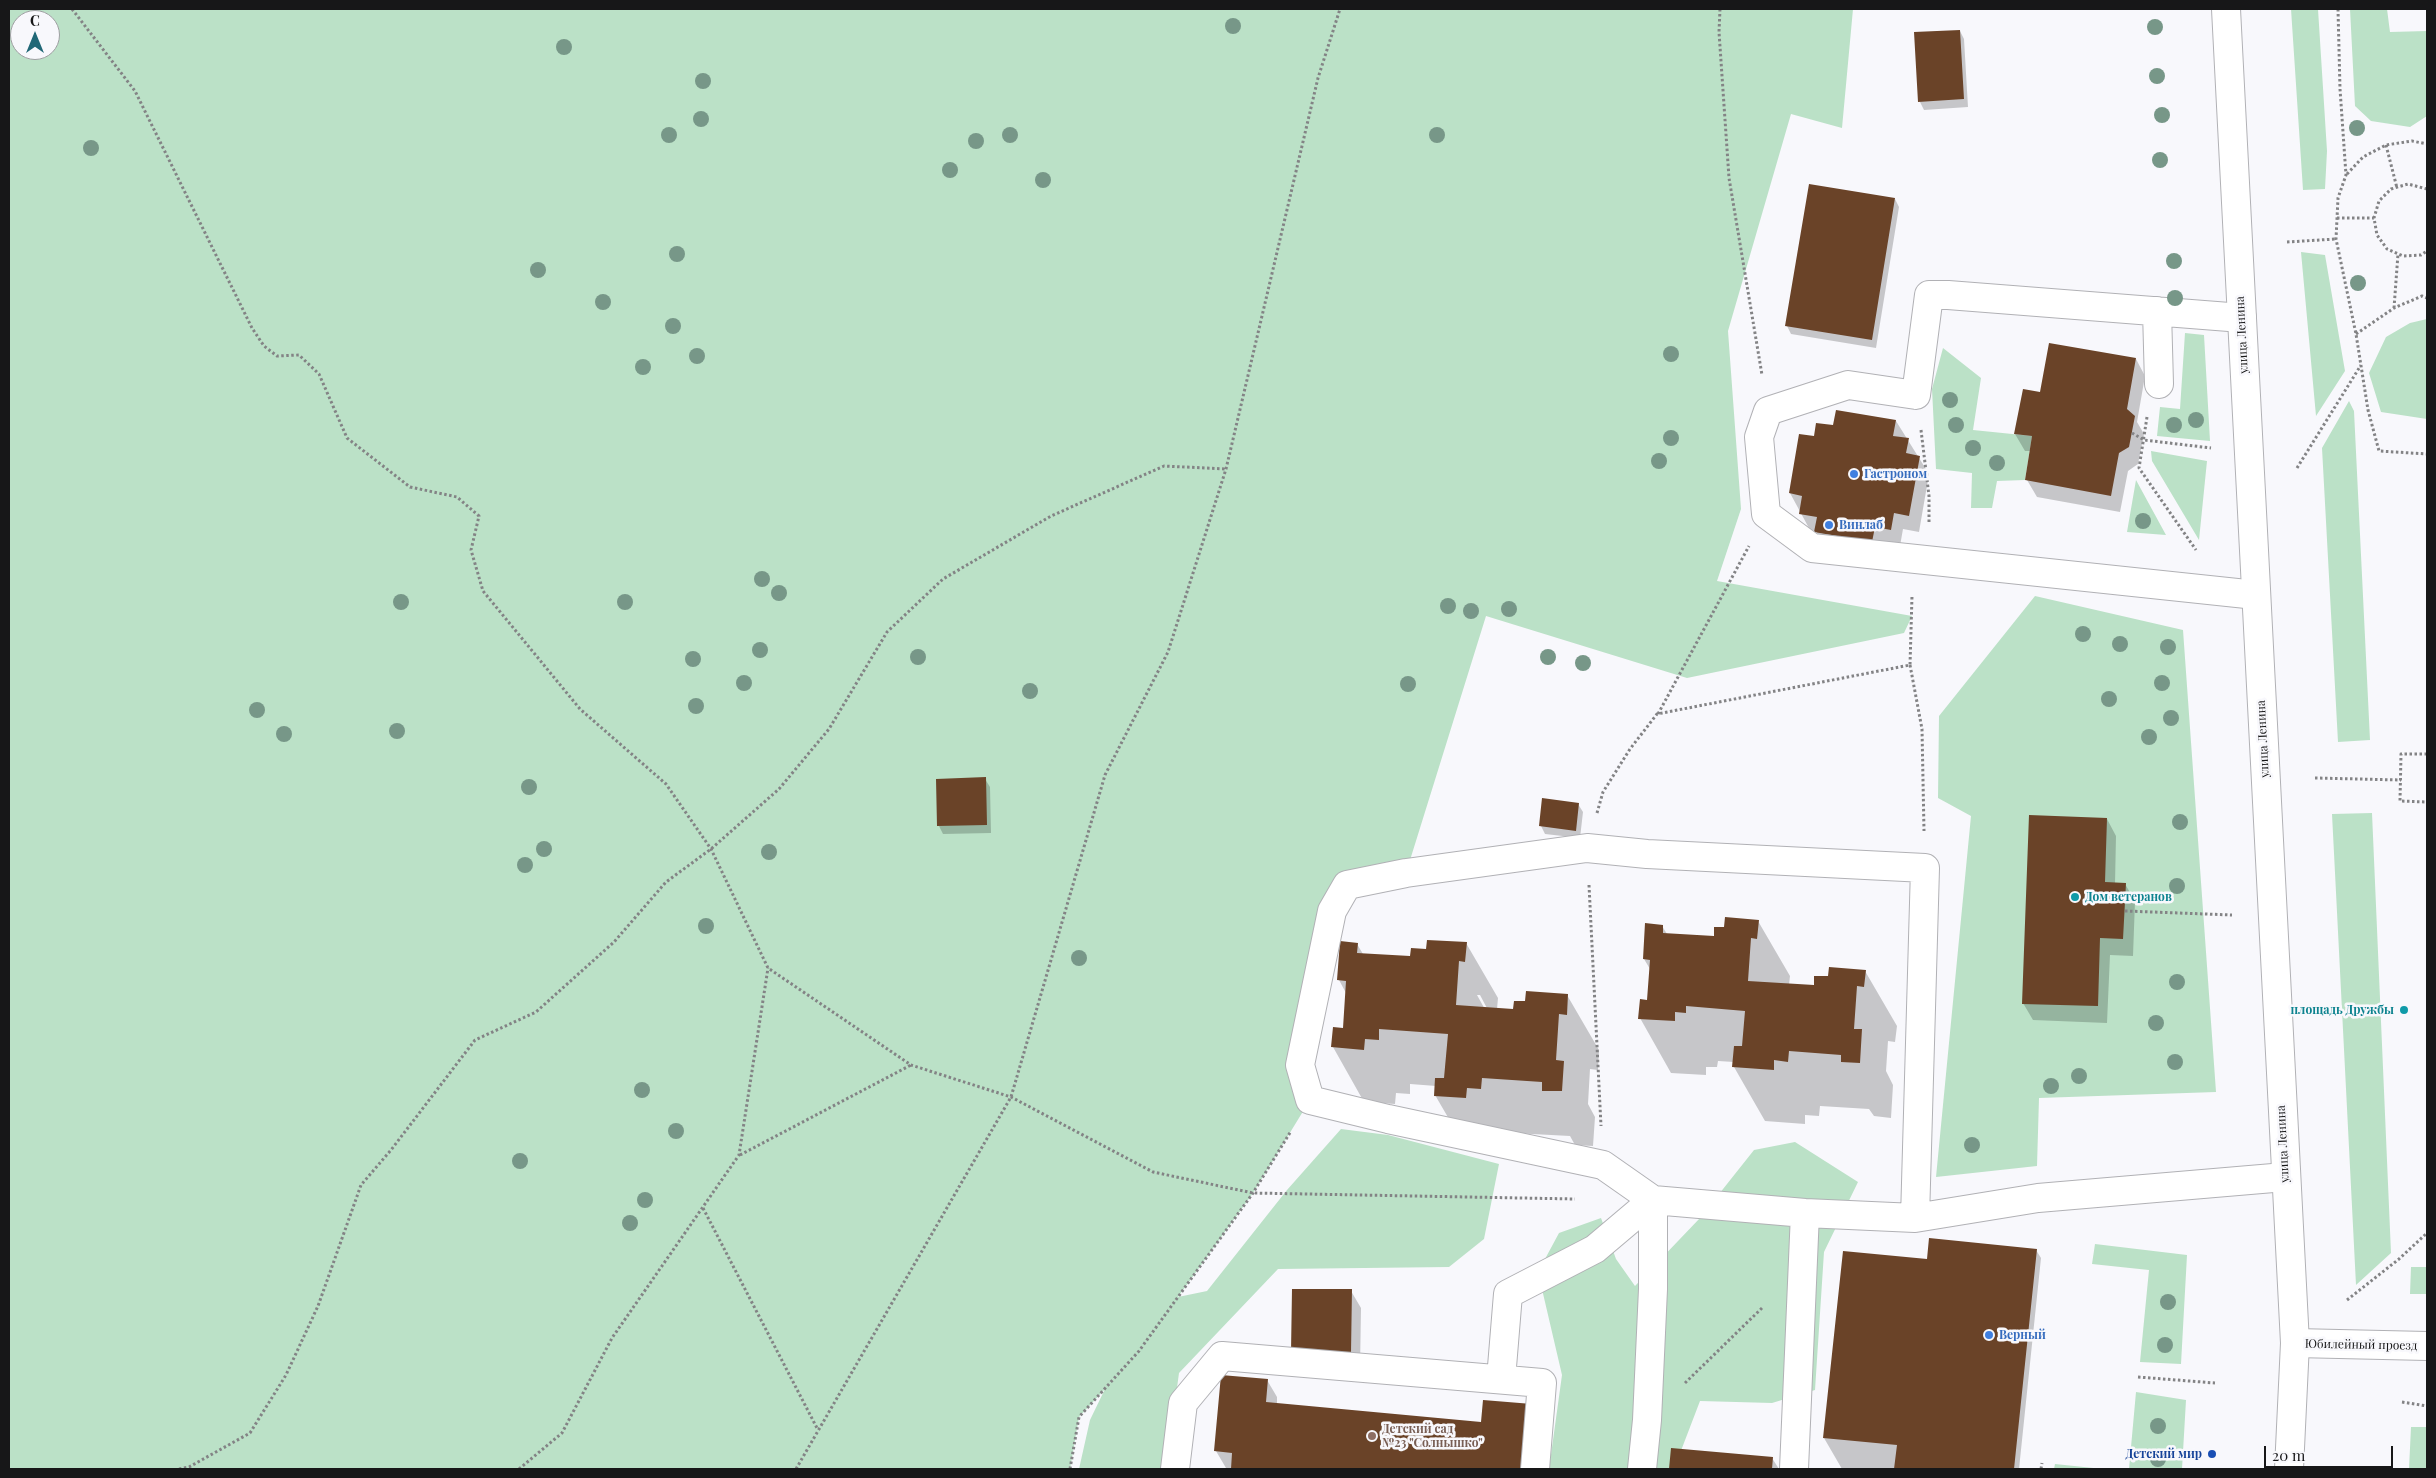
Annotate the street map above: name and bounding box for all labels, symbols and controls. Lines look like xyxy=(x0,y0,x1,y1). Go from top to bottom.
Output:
north arrow xyxy=(10,10,60,60)
text: С xyxy=(30,11,40,30)
street label: улица Ленина xyxy=(2233,296,2251,374)
place label: Гастроном xyxy=(1864,467,1927,481)
marker: Гастроном xyxy=(1848,468,1860,480)
place label: Винлаб xyxy=(1839,518,1883,532)
marker: Винлаб xyxy=(1823,519,1835,531)
street label: улица Ленина xyxy=(2254,700,2272,778)
place label: Дом ветеранов xyxy=(2085,890,2172,904)
marker: Дом ветеранов xyxy=(2069,891,2081,903)
place label: площадь Дружбы xyxy=(2290,1003,2394,1017)
marker: площадь Дружбы xyxy=(2398,1004,2410,1016)
street label: улица Ленина xyxy=(2274,1105,2292,1183)
place label: Верный xyxy=(1999,1328,2046,1342)
marker: Верный xyxy=(1983,1329,1995,1341)
street label: Юбилейный проезд xyxy=(2305,1337,2417,1353)
place label: Детский сад №23 "Солнышко" xyxy=(1382,1422,1483,1450)
marker: Детский сад №23 "Солнышко" xyxy=(1366,1430,1378,1442)
scale bar xyxy=(2266,1436,2395,1468)
text: 20 m xyxy=(2272,1445,2305,1465)
place label: Детский мир xyxy=(2126,1447,2202,1461)
marker: Детский мир xyxy=(2206,1448,2218,1460)

